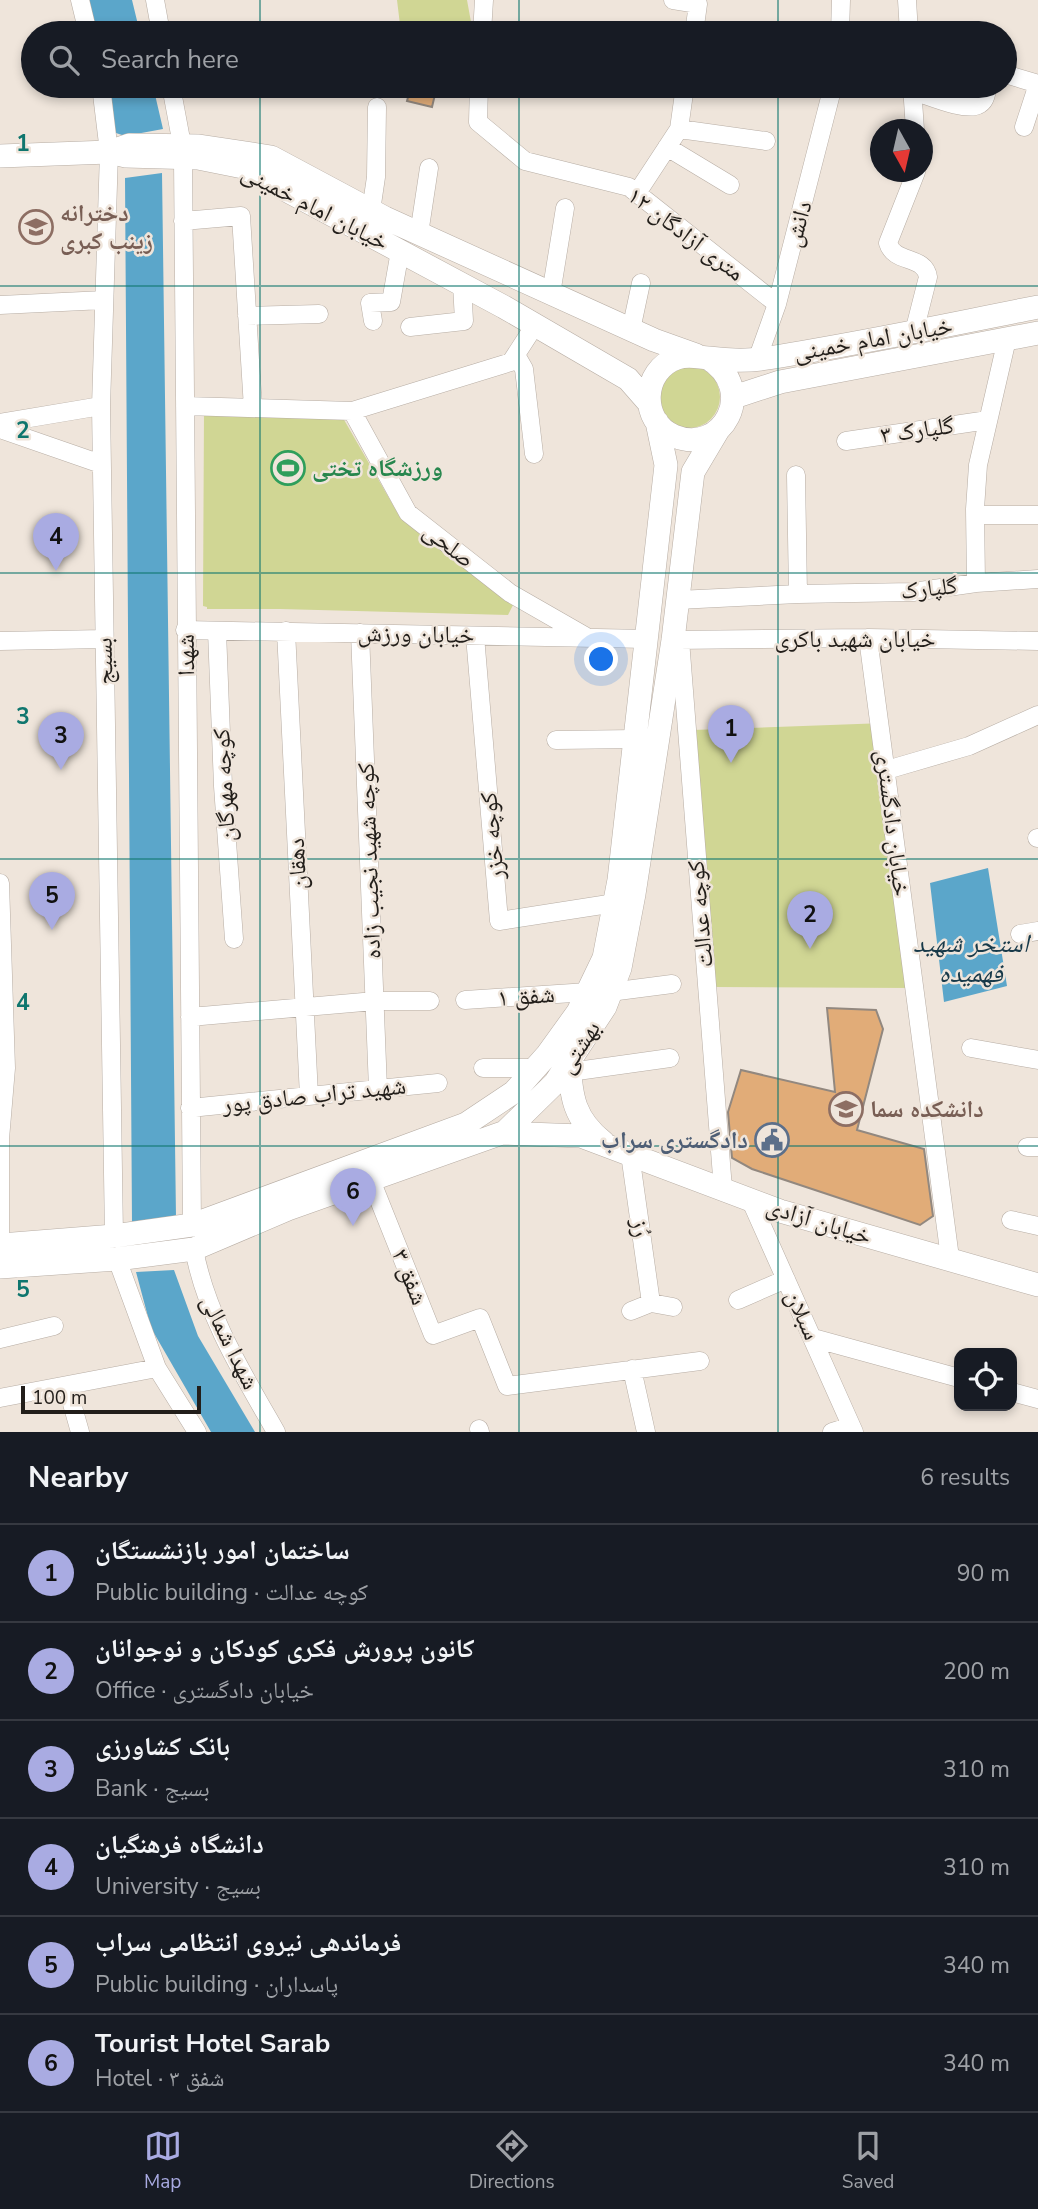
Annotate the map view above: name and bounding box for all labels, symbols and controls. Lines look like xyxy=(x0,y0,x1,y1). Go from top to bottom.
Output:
search box xyxy=(21,21,1017,98)
icon: search xyxy=(45,41,83,79)
text: Search here xyxy=(101,42,239,77)
north arrow xyxy=(870,119,933,182)
text: 1 xyxy=(16,128,30,159)
street label: خیابان امام خمینی xyxy=(236,156,394,258)
street label: ۱۲ متری آزادگان xyxy=(621,179,751,289)
place label: دخترانه زینب کبری xyxy=(60,197,153,257)
street label: دانش xyxy=(777,197,819,251)
school or university icon: دخترانه زینب کبری xyxy=(17,208,55,246)
street label: خیابان امام خمینی xyxy=(791,309,955,369)
street label: گلپارک ۳ xyxy=(878,409,956,451)
text: 2 xyxy=(16,415,30,446)
sports icon: ورزشگاه تختی xyxy=(269,449,307,487)
place label: ورزشگاه تختی xyxy=(312,452,443,484)
pin: 4 xyxy=(33,513,79,571)
street label: صلحی xyxy=(417,515,481,575)
street label: گلپارک xyxy=(899,569,959,607)
street label: خیابان ورزش xyxy=(357,617,475,651)
street label: خیابان شهید باکری xyxy=(774,623,936,655)
street label: شهدا xyxy=(170,634,202,676)
street label: بسیج xyxy=(88,637,120,685)
your location xyxy=(584,642,618,676)
text: 3 xyxy=(16,701,30,732)
pin: 1 xyxy=(708,705,754,763)
pin: 3 xyxy=(38,712,84,770)
street label: کوچه مهرگان xyxy=(205,728,243,842)
street label: خیابان دادگستری xyxy=(868,748,918,898)
street label: کوچه شهید نجیب زاده xyxy=(350,762,388,960)
street label: کوچه خزر xyxy=(472,791,512,882)
street label: دهقان xyxy=(280,837,314,891)
street label: کوچه عدالت xyxy=(679,859,721,969)
pin: 5 xyxy=(29,872,75,930)
pin: 2 xyxy=(787,891,833,949)
water label: استخر شهید فهمیده xyxy=(913,926,1032,991)
street label: شفق ۱ xyxy=(496,978,556,1014)
text: 4 xyxy=(16,987,30,1018)
street label: بهشتی xyxy=(550,1014,608,1080)
street label: شهید تراب صادق پور xyxy=(219,1069,408,1121)
school or university icon: دانشکده سما xyxy=(827,1090,865,1128)
place label: دانشکده سما xyxy=(870,1093,984,1125)
public building icon: دادگستری سراب xyxy=(753,1121,791,1159)
place label: دادگستری سراب xyxy=(601,1124,748,1156)
pin: 6 xyxy=(330,1168,376,1226)
street label: خیابان آزادی xyxy=(763,1190,875,1252)
street label: رُز xyxy=(624,1216,658,1239)
street label: شفق ۳ xyxy=(384,1244,436,1310)
text: 5 xyxy=(16,1274,30,1305)
street label: سبلان xyxy=(778,1285,828,1345)
street label: شهدا شمالی xyxy=(193,1289,267,1395)
map controls xyxy=(954,1348,1017,1411)
button: locate xyxy=(954,1348,1017,1411)
scale bar xyxy=(21,1383,201,1415)
text: 100 m xyxy=(32,1385,87,1411)
text: Nearby xyxy=(28,1457,128,1498)
text: 6 results xyxy=(920,1462,1010,1493)
text: ساختمان امور بازنشستگان xyxy=(95,1533,350,1568)
text: 1 xyxy=(44,1558,58,1589)
text: 90 m xyxy=(957,1558,1010,1589)
text: Public building · کوچه عدالت xyxy=(95,1577,368,1608)
text: کانون پرورش فکری کودکان و نوجوانان xyxy=(95,1631,474,1666)
text: 2 xyxy=(44,1656,58,1687)
text: 200 m xyxy=(943,1656,1010,1687)
text: Office · خیابان دادگستری xyxy=(95,1675,314,1706)
text: بانک کشاورزی xyxy=(95,1729,230,1764)
text: 3 xyxy=(44,1754,58,1785)
text: 310 m xyxy=(943,1754,1010,1785)
text: Bank · بسیج xyxy=(95,1773,210,1804)
text: دانشگاه فرهنگیان xyxy=(95,1827,264,1862)
text: 4 xyxy=(44,1852,58,1883)
text: 310 m xyxy=(943,1852,1010,1883)
text: University · بسیج xyxy=(95,1871,261,1902)
text: فرماندهی نیروی انتظامی سراب xyxy=(95,1925,401,1960)
text: 5 xyxy=(44,1950,58,1981)
text: 340 m xyxy=(943,1950,1010,1981)
text: Public building · پاسداران xyxy=(95,1969,338,2000)
text: Tourist Hotel Sarab xyxy=(95,2026,330,2061)
text: 6 xyxy=(44,2048,58,2079)
text: 340 m xyxy=(943,2048,1010,2079)
text: Hotel · شفق ۳ xyxy=(95,2063,224,2094)
tab: Map xyxy=(144,2127,182,2195)
tab: Directions xyxy=(469,2127,555,2195)
tab: Saved xyxy=(842,2127,894,2195)

